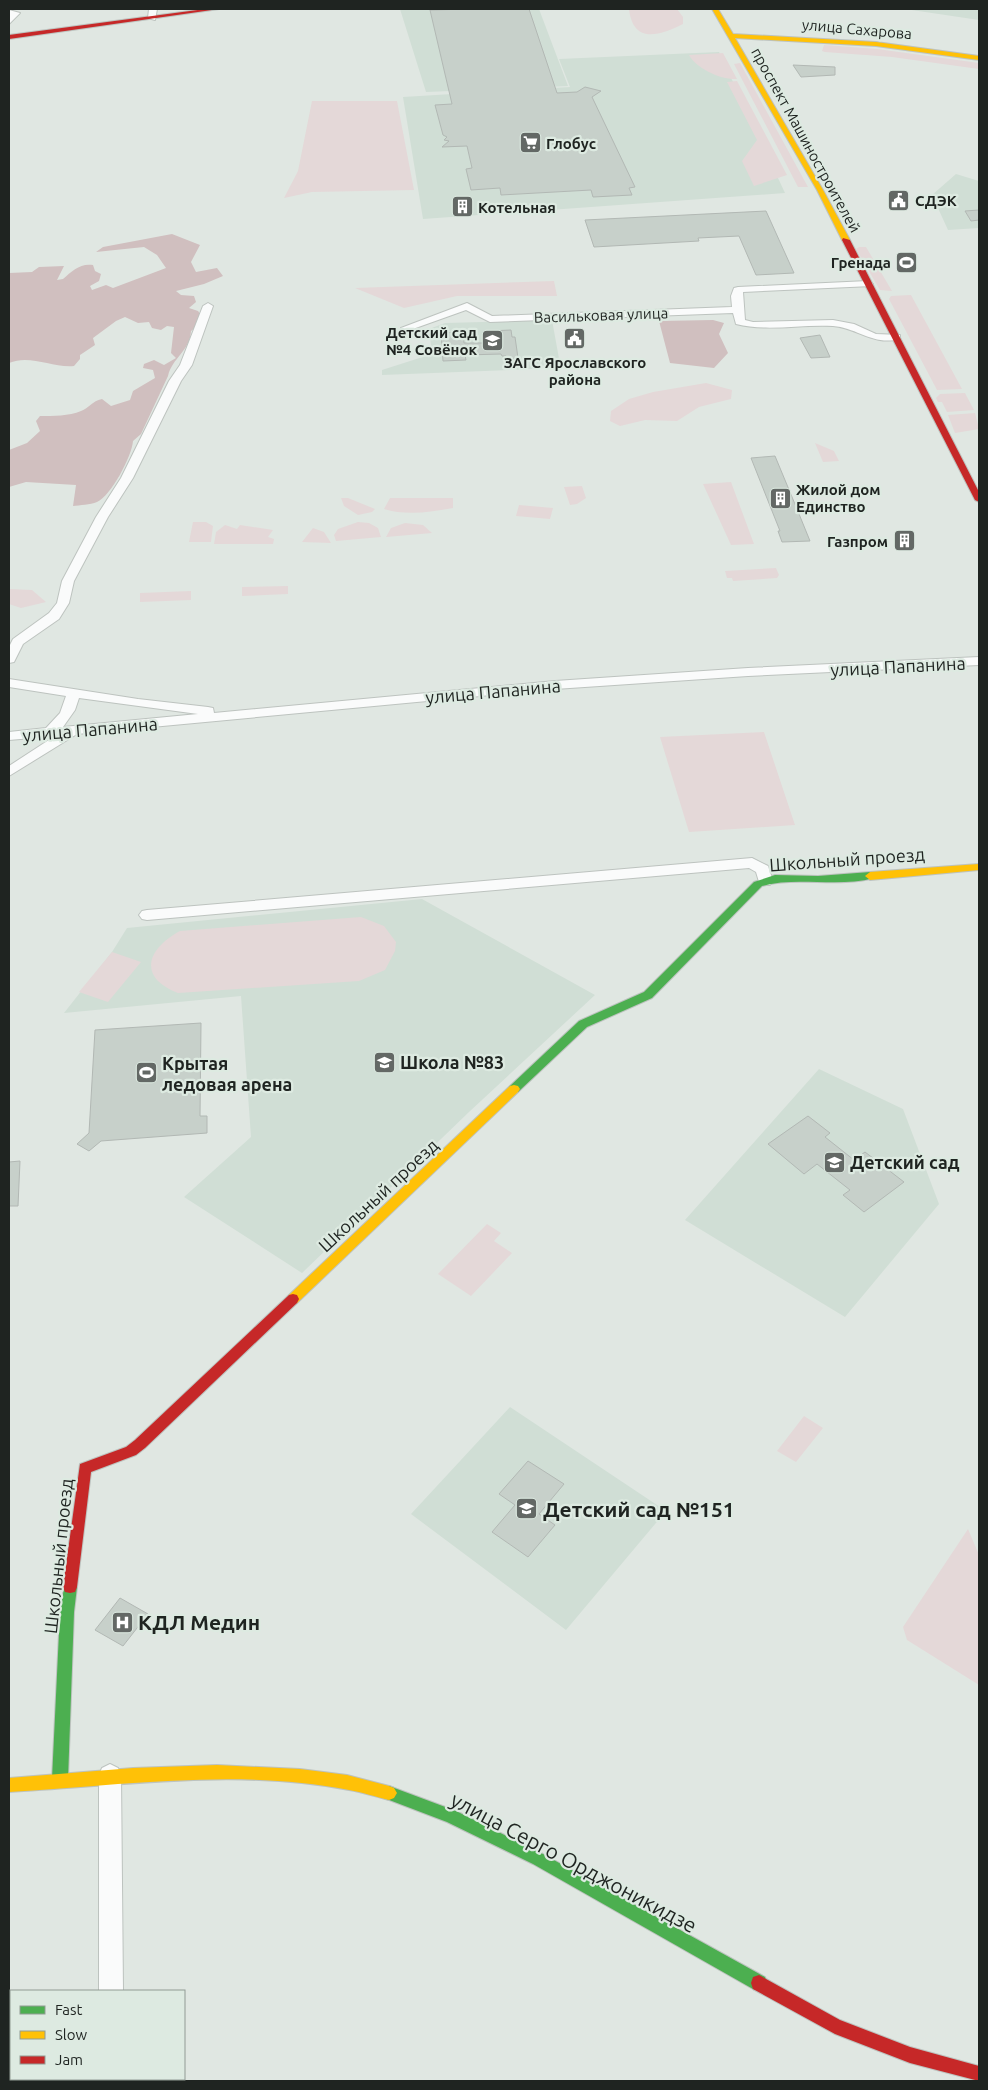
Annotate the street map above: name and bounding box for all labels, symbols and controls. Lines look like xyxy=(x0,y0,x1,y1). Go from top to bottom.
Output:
street label: улица Сахарова xyxy=(801,16,913,42)
street label: проспект Машиностроителей xyxy=(748,45,864,235)
supermarket icon: Глобус xyxy=(518,131,542,155)
place label: Глобус xyxy=(546,135,596,152)
public building icon: СДЭК xyxy=(887,188,911,212)
place label: СДЭК xyxy=(915,192,957,209)
building icon: Котельная xyxy=(450,195,474,219)
place label: Котельная xyxy=(478,199,556,216)
sports icon: Гренада xyxy=(895,250,919,274)
place label: Гренада xyxy=(831,254,891,271)
street label: Васильковая улица xyxy=(534,304,668,326)
place label: Детский сад №4 Совёнок xyxy=(386,324,477,358)
public building icon: ЗАГС Ярославского района xyxy=(563,327,587,351)
school or university icon: Детский сад №4 Совёнок xyxy=(481,329,505,353)
place label: ЗАГС Ярославского района xyxy=(504,354,646,388)
place label: Жилой дом Единство xyxy=(796,481,881,515)
building icon: Жилой дом Единство xyxy=(768,486,792,510)
building icon: Газпром xyxy=(892,529,916,553)
place label: Газпром xyxy=(827,533,888,550)
street label: улица Папанина xyxy=(830,652,966,680)
street label: улица Папанина xyxy=(425,675,561,707)
street label: улица Папанина xyxy=(22,713,158,745)
street label: Школьный проезд xyxy=(769,844,926,874)
school or university icon: Школа №83 xyxy=(372,1050,396,1074)
place label: Школа №83 xyxy=(400,1052,504,1072)
place label: Крытая ледовая арена xyxy=(162,1053,292,1094)
sports icon: Крытая ледовая арена xyxy=(134,1061,158,1085)
street label: Школьный проезд xyxy=(314,1134,442,1256)
school or university icon: Детский сад xyxy=(822,1150,846,1174)
place label: Детский сад xyxy=(850,1152,960,1172)
street label: Школьный проезд xyxy=(40,1477,76,1635)
school or university icon: Детский сад №151 xyxy=(515,1497,539,1521)
place label: Детский сад №151 xyxy=(543,1497,735,1521)
hospital icon: КДЛ Медин xyxy=(110,1610,134,1634)
place label: КДЛ Медин xyxy=(138,1610,260,1634)
street label: улица Серго Орджоникидзе xyxy=(447,1787,701,1937)
legend xyxy=(10,1990,185,2080)
text: Fast xyxy=(55,2001,83,2018)
text: Slow xyxy=(55,2026,88,2043)
text: Jam xyxy=(55,2051,83,2068)

